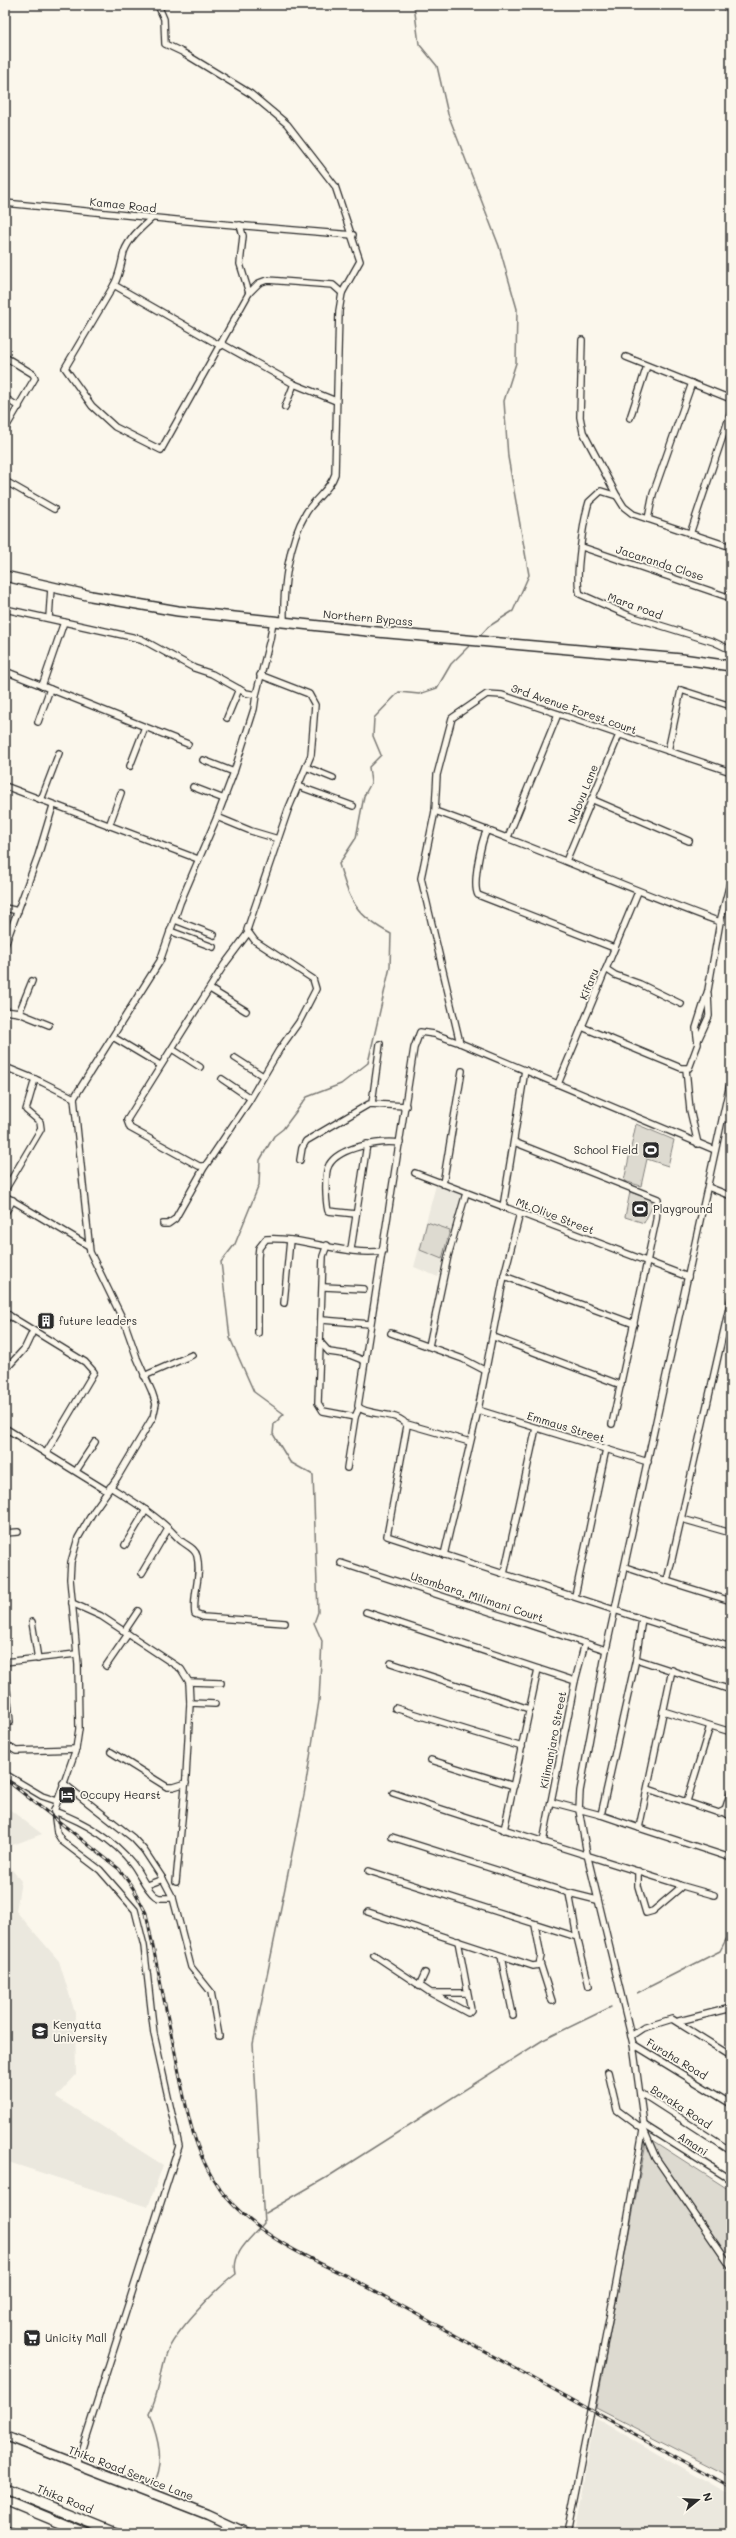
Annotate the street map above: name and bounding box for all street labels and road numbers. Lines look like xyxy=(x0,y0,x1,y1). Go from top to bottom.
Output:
street label: Kamae Road xyxy=(89,194,157,215)
street label: Jacaranda Close xyxy=(614,541,706,584)
street label: Mara road xyxy=(606,589,665,622)
street label: Northern Bypass xyxy=(323,606,414,629)
street label: 3rd Avenue Forest court xyxy=(509,680,639,737)
street label: Ndovu Lane xyxy=(564,762,601,826)
street label: Kifaru xyxy=(575,966,602,1002)
street label: Mt.Olive Street xyxy=(514,1194,597,1237)
street label: Emmaus Street xyxy=(525,1408,607,1446)
street label: Usambara, Milimani Court xyxy=(409,1568,546,1625)
street label: Kilimanjaro Street xyxy=(536,1690,569,1790)
street label: Furaha Road xyxy=(644,2034,711,2083)
street label: Baraka Road xyxy=(648,2081,715,2132)
street label: Amani xyxy=(675,2128,711,2159)
street label: Thika Road Service Lane xyxy=(67,2443,195,2503)
street label: Thika Road xyxy=(35,2482,95,2516)

